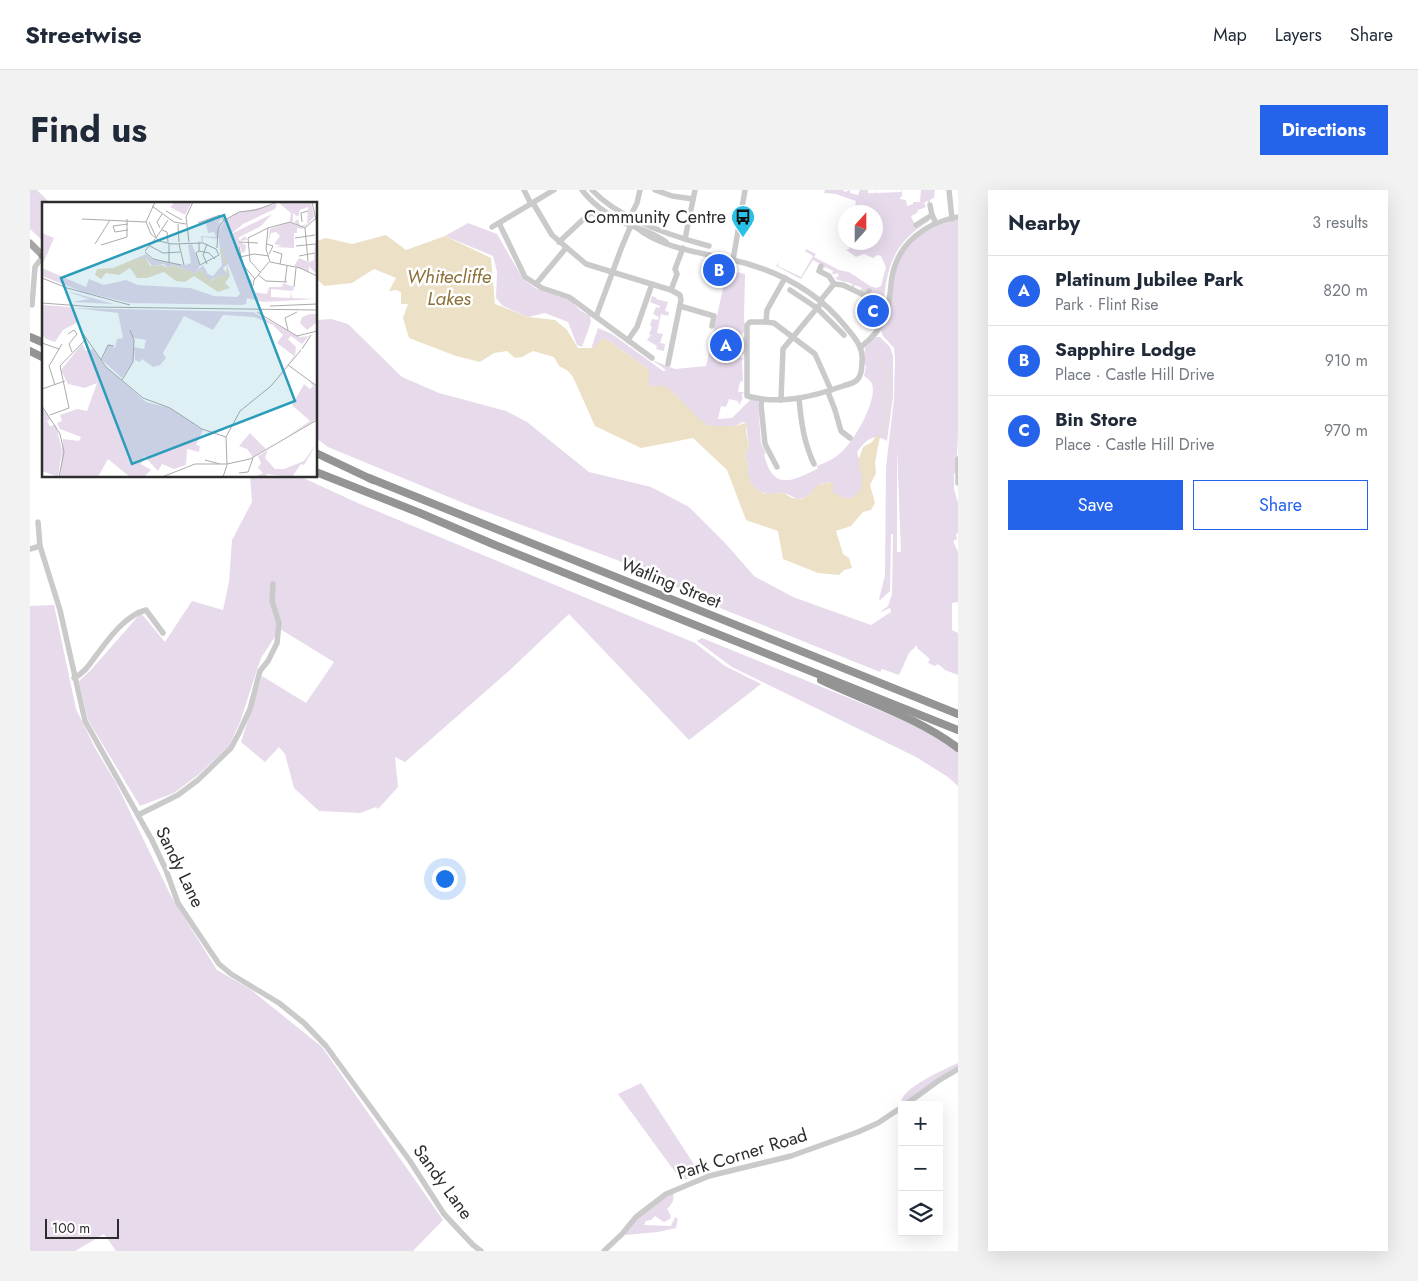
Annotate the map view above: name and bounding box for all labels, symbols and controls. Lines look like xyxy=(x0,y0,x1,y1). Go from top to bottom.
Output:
text: Streetwise xyxy=(25,17,142,52)
text: Map xyxy=(1213,22,1247,48)
text: Layers xyxy=(1275,22,1322,48)
text: Share xyxy=(1350,22,1393,48)
text: Find us xyxy=(30,105,147,155)
button: Directions xyxy=(1260,105,1388,155)
inset map xyxy=(42,202,318,478)
place label: Community Centre xyxy=(584,204,726,230)
bus stop icon: Community Centre xyxy=(730,204,756,238)
north arrow xyxy=(838,205,883,250)
text: Nearby xyxy=(1008,208,1080,238)
text: 3 results xyxy=(1312,211,1368,234)
pin: B xyxy=(703,251,735,289)
water label: Whitecliffe Lakes xyxy=(407,263,492,312)
text: Platinum Jubilee Park xyxy=(1055,266,1244,293)
text: A xyxy=(1018,279,1030,302)
text: 820 m xyxy=(1323,279,1368,302)
pin: C xyxy=(857,292,889,330)
text: Park · Flint Rise xyxy=(1055,293,1159,316)
pin: A xyxy=(710,326,742,364)
text: Sapphire Lodge xyxy=(1055,336,1196,363)
text: B xyxy=(1019,349,1029,372)
text: 910 m xyxy=(1325,349,1368,372)
text: Place · Castle Hill Drive xyxy=(1055,363,1214,386)
text: Bin Store xyxy=(1055,406,1137,433)
text: C xyxy=(1018,419,1030,442)
text: 970 m xyxy=(1324,419,1368,442)
text: Place · Castle Hill Drive xyxy=(1055,433,1214,456)
button: Save xyxy=(1008,480,1183,530)
button: Share xyxy=(1193,480,1368,530)
street label: Watling Street xyxy=(617,551,726,615)
street label: Sandy Lane xyxy=(149,822,211,912)
your location xyxy=(432,866,458,892)
map controls xyxy=(898,1101,943,1236)
button: + xyxy=(898,1101,943,1146)
street label: Park Corner Road xyxy=(674,1122,810,1186)
street label: Sandy Lane xyxy=(407,1139,479,1225)
button: − xyxy=(898,1146,943,1191)
button: layers xyxy=(898,1191,943,1236)
scale bar xyxy=(45,1216,119,1239)
text: 100 m xyxy=(52,1218,90,1238)

